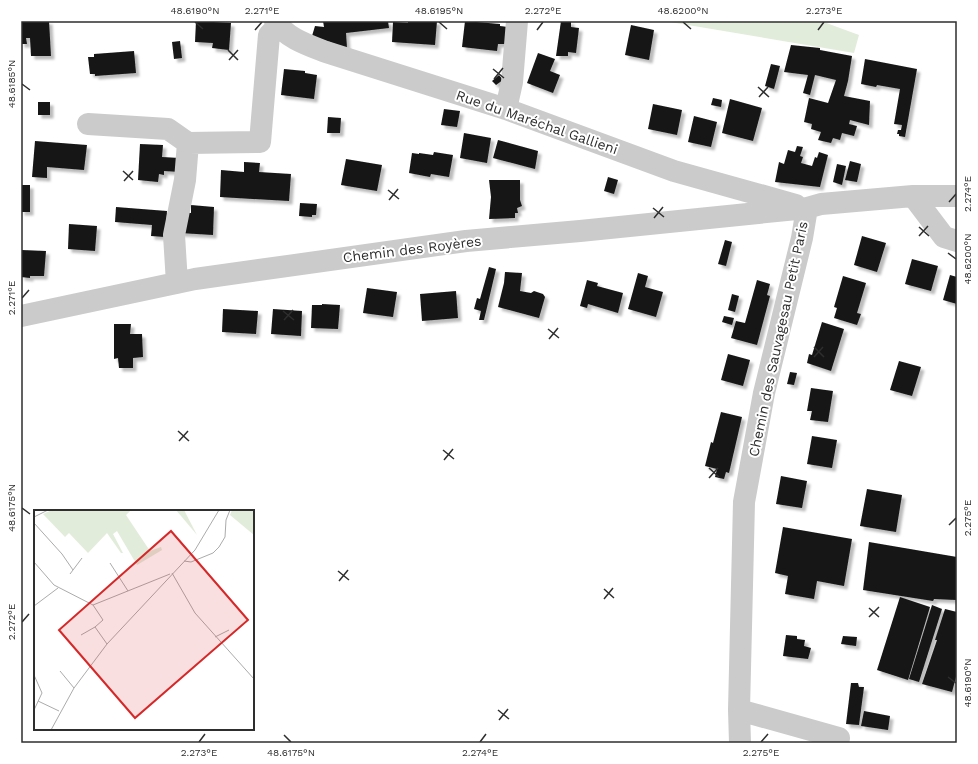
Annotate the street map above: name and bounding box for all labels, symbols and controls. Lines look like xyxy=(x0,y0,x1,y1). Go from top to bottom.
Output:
text: 48.6190°N xyxy=(170,5,220,16)
text: 2.271°E xyxy=(245,5,279,16)
text: 48.6195°N xyxy=(415,5,463,16)
text: 2.272°E xyxy=(525,5,561,16)
text: 48.6200°N xyxy=(657,5,709,16)
text: 2.273°E xyxy=(806,5,842,16)
text: 48.6185°N xyxy=(6,60,17,108)
street label: Rue du Maréchal Gallieni xyxy=(454,87,620,157)
text: 2.274°E xyxy=(962,176,973,212)
street label: Chemin des Sauvagesau Petit Paris xyxy=(745,220,811,458)
street label: Chemin des Royères xyxy=(342,233,482,265)
text: 48.6200°N xyxy=(962,233,973,285)
text: 2.271°E xyxy=(6,281,17,315)
text: 48.6175°N xyxy=(6,484,17,532)
text: 2.275°E xyxy=(962,500,973,536)
inset map xyxy=(34,510,254,730)
text: 2.272°E xyxy=(6,604,17,640)
text: 48.6190°N xyxy=(962,658,973,708)
text: 2.273°E xyxy=(181,747,217,758)
text: 48.6175°N xyxy=(267,747,315,758)
text: 2.274°E xyxy=(462,747,498,758)
text: 2.275°E xyxy=(743,747,779,758)

